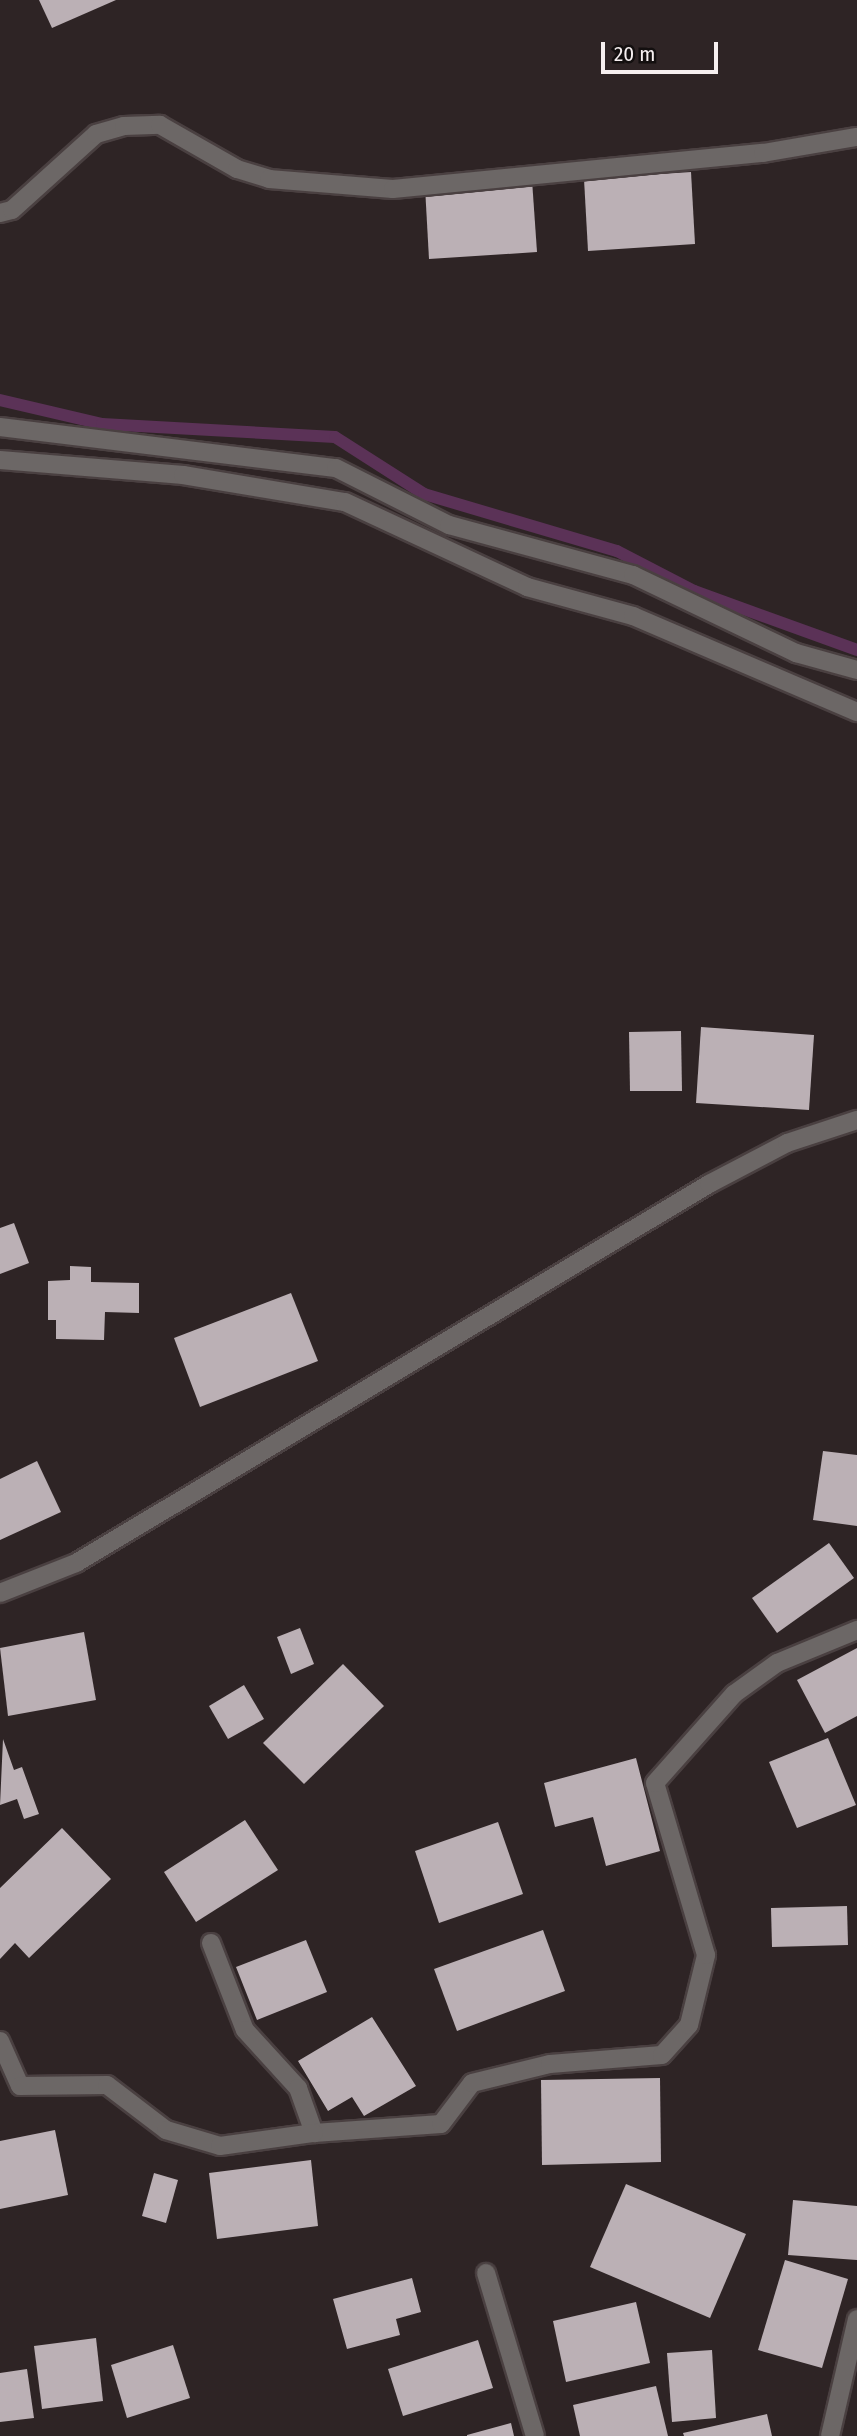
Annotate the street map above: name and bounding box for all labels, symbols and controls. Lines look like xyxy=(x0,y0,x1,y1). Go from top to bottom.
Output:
scale bar xyxy=(605,28,722,72)
text: 20 m xyxy=(614,41,655,67)

